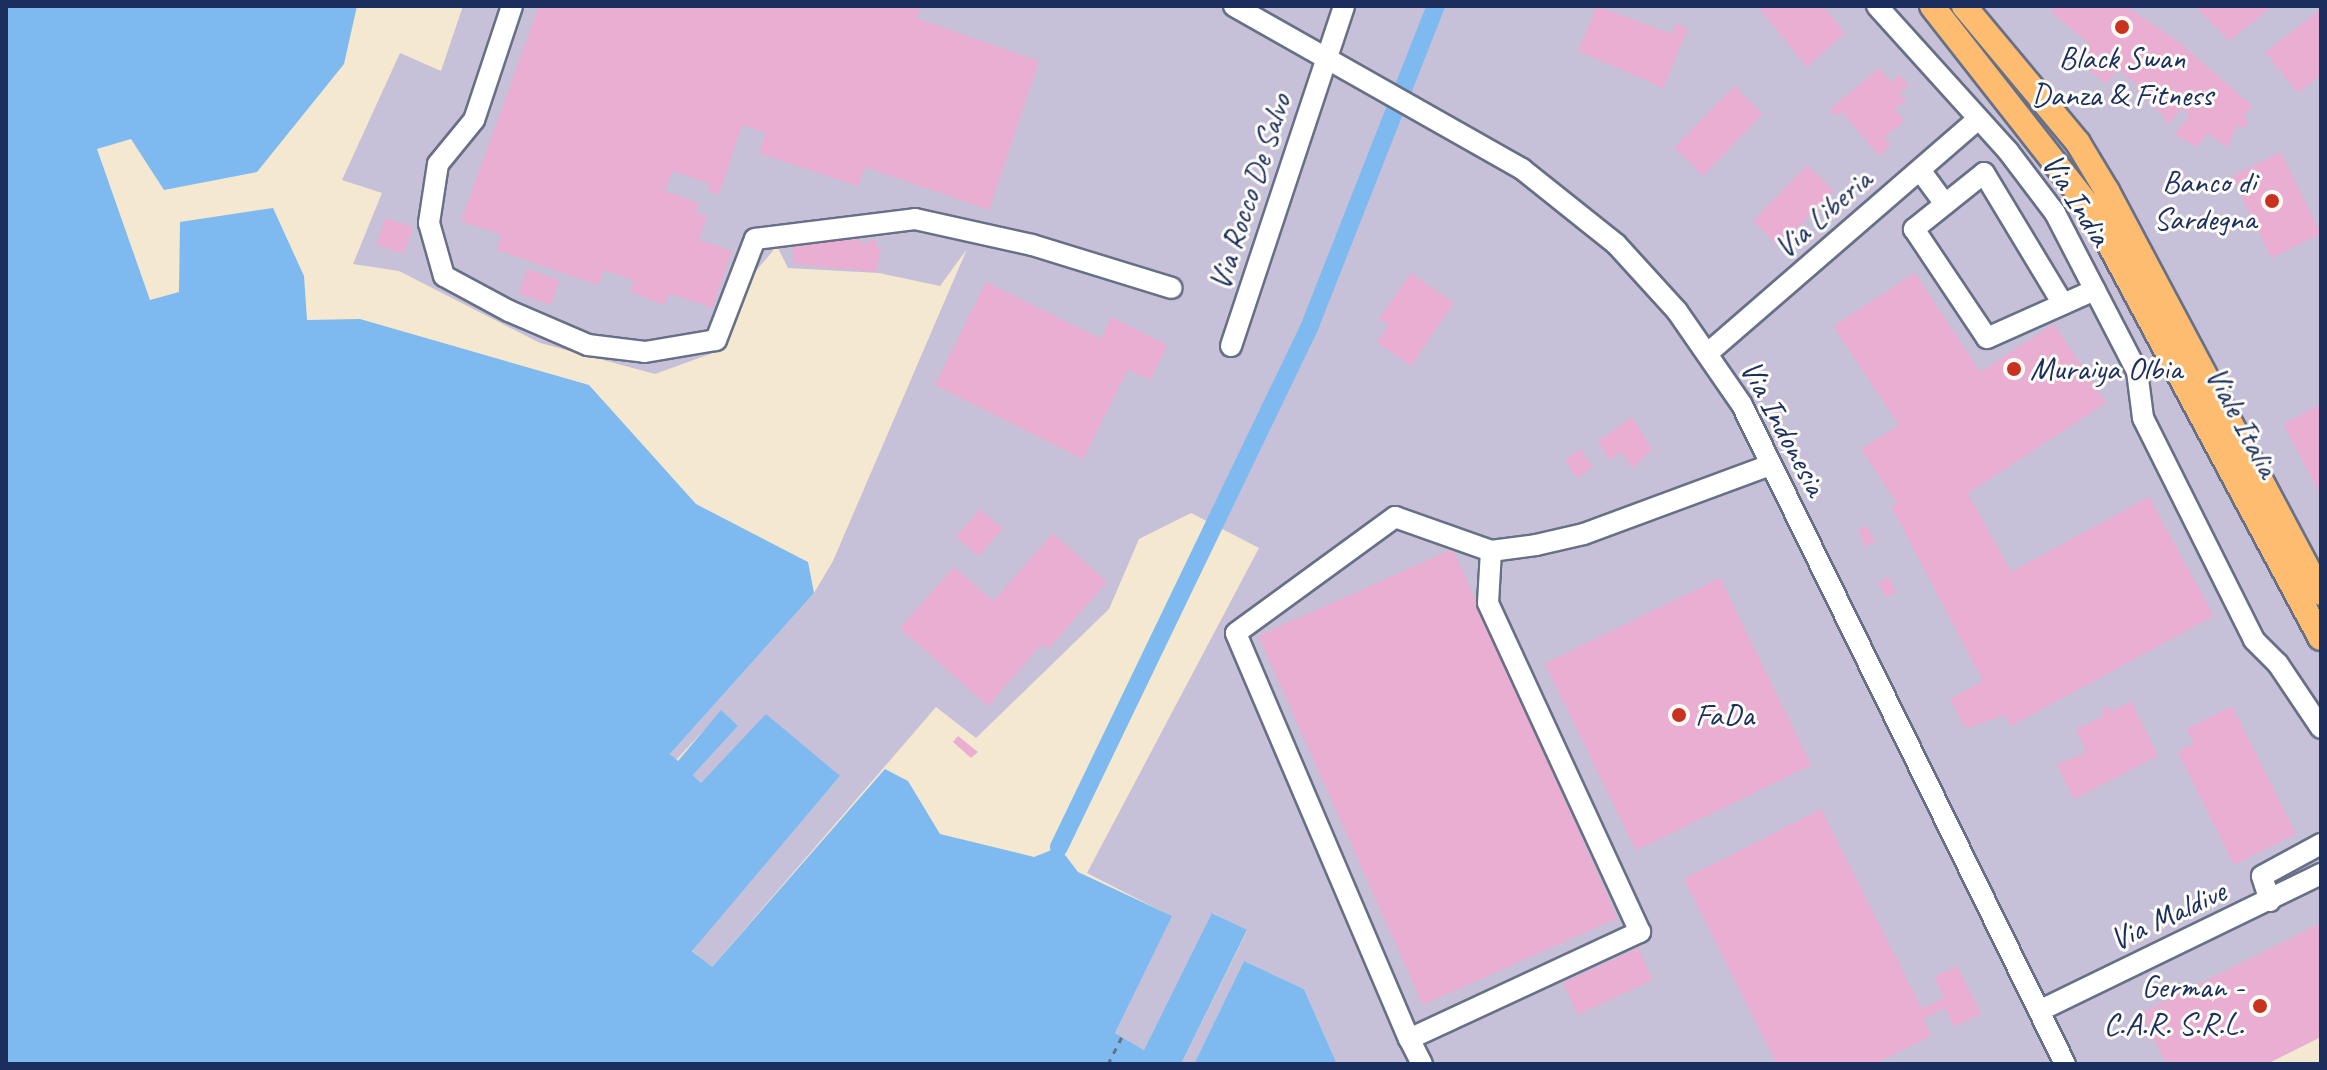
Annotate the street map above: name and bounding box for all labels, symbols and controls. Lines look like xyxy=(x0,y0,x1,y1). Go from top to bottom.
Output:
marker: Black Swan Danza & Fitness xyxy=(2113,18,2131,36)
place label: Black Swan Danza & Fitness xyxy=(2031,40,2213,115)
street label: Via Rocco De Salvo xyxy=(1200,88,1300,296)
street label: Via India xyxy=(2033,147,2119,253)
street label: Via Liberia xyxy=(1766,161,1880,267)
place label: Banco di Sardegna xyxy=(2153,164,2256,239)
marker: Banco di Sardegna xyxy=(2263,192,2281,210)
place label: Muraiya Olbia xyxy=(2030,350,2182,388)
street label: Via Indonesia xyxy=(1731,353,1835,503)
marker: Muraiya Olbia xyxy=(2005,360,2023,378)
street label: Viale Italia xyxy=(2197,360,2287,484)
place label: FaDa xyxy=(1695,696,1754,734)
marker: FaDa xyxy=(1670,706,1688,724)
street label: Via Maldive xyxy=(2104,872,2232,960)
place label: German - C.A.R. S.R.L. xyxy=(2104,969,2244,1044)
marker: German - C.A.R. S.R.L. xyxy=(2251,997,2269,1015)

